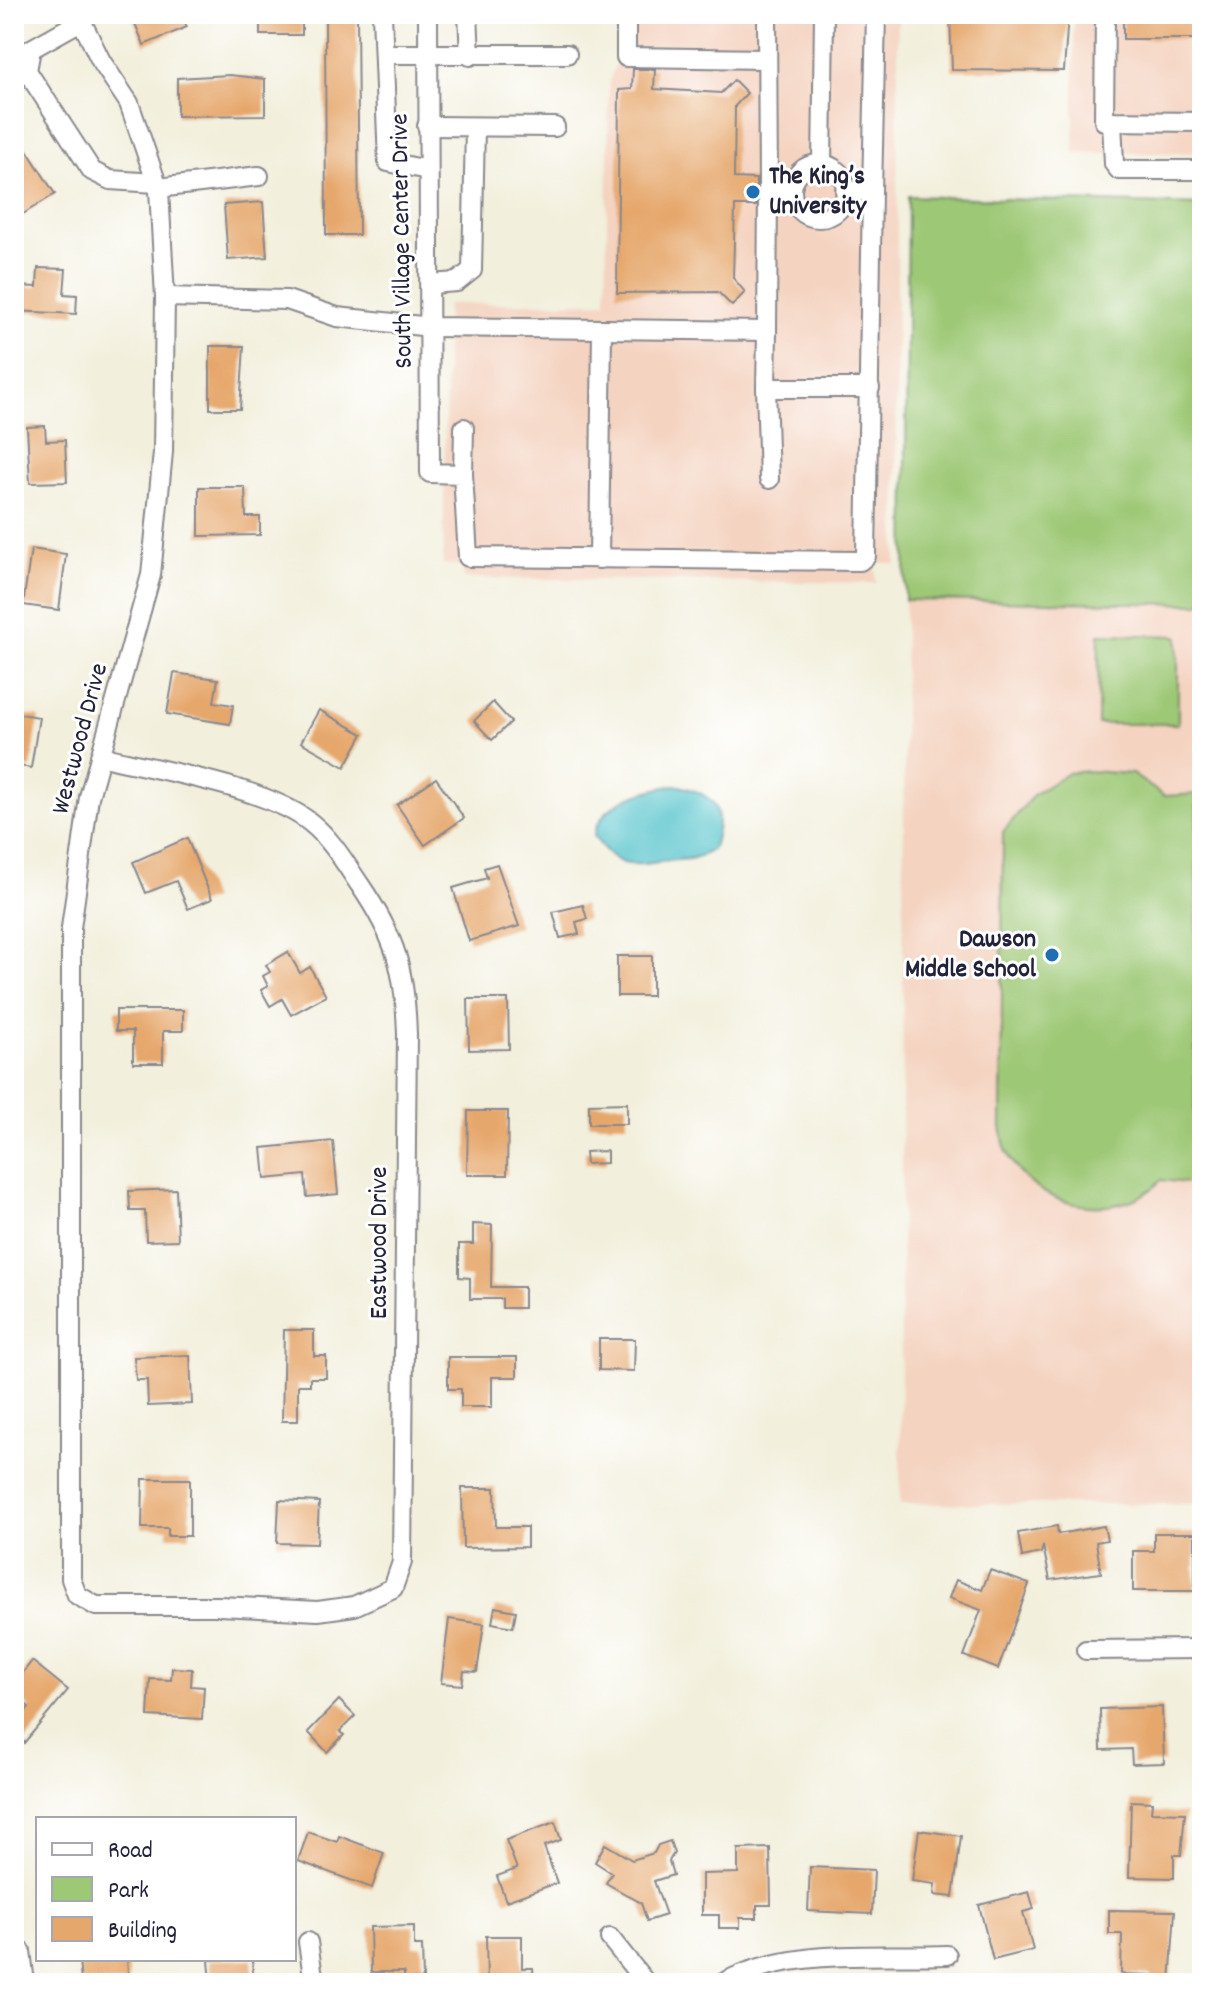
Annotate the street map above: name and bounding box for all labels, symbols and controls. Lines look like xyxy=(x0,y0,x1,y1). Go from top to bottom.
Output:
street label: South Village Center Drive xyxy=(382,113,424,369)
place label: The King’s University xyxy=(769,159,868,226)
marker: The King’s University xyxy=(744,183,762,201)
street label: Westwood Drive xyxy=(43,659,119,819)
place label: Dawson Middle School xyxy=(905,922,1037,989)
marker: Dawson Middle School xyxy=(1043,946,1061,964)
street label: Eastwood Drive xyxy=(362,1167,399,1319)
legend xyxy=(36,1817,296,1961)
text: Road xyxy=(108,1835,153,1869)
text: Park xyxy=(108,1875,149,1909)
text: Building xyxy=(108,1915,177,1949)

